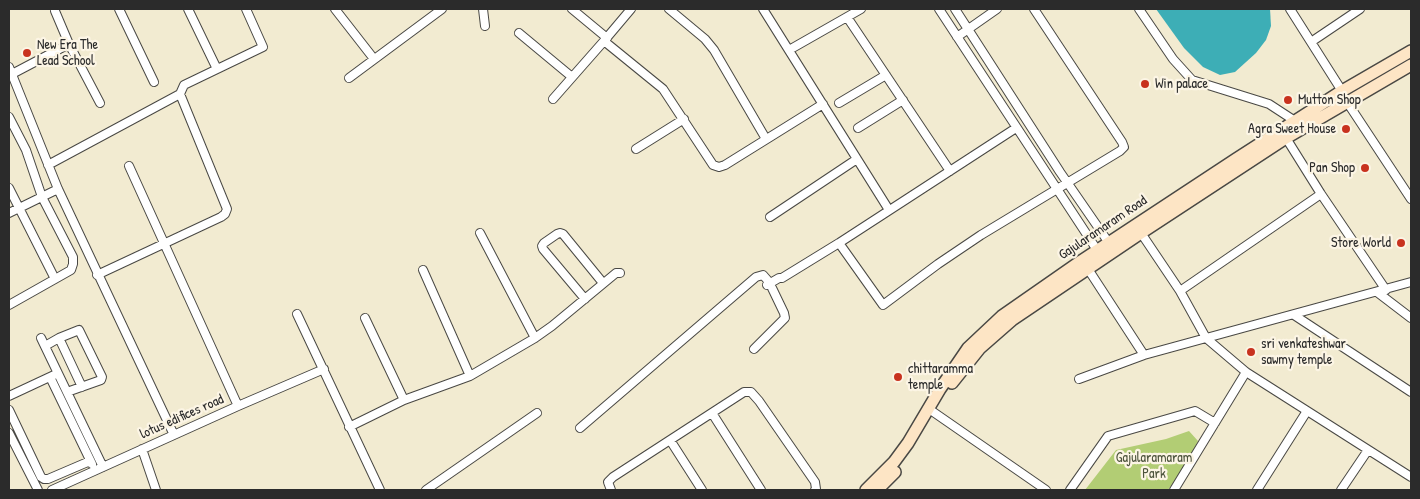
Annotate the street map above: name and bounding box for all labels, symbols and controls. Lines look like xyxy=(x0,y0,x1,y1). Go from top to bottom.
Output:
place label: New Era The Lead School xyxy=(37,37,98,70)
marker: New Era The Lead School xyxy=(21,47,33,59)
place label: Win palace xyxy=(1155,76,1208,92)
marker: Win palace xyxy=(1139,78,1151,90)
place label: Mutton Shop xyxy=(1298,92,1361,108)
marker: Mutton Shop xyxy=(1282,94,1294,106)
place label: Agra Sweet House xyxy=(1248,121,1336,137)
marker: Agra Sweet House xyxy=(1340,123,1352,135)
place label: Pan Shop xyxy=(1309,160,1355,176)
marker: Pan Shop xyxy=(1359,162,1371,174)
street label: Gajularamaram Road xyxy=(1056,192,1150,264)
place label: Store World xyxy=(1331,235,1391,251)
marker: Store World xyxy=(1395,237,1407,249)
place label: sri venkateshwar sawmy temple xyxy=(1261,336,1346,368)
marker: sri venkateshwar sawmy temple xyxy=(1245,346,1257,358)
place label: chittaramma temple xyxy=(908,361,973,394)
marker: chittaramma temple xyxy=(892,371,904,383)
street label: lotus edifices road xyxy=(138,391,226,443)
park label: Gajularamaram Park xyxy=(1116,450,1192,482)

